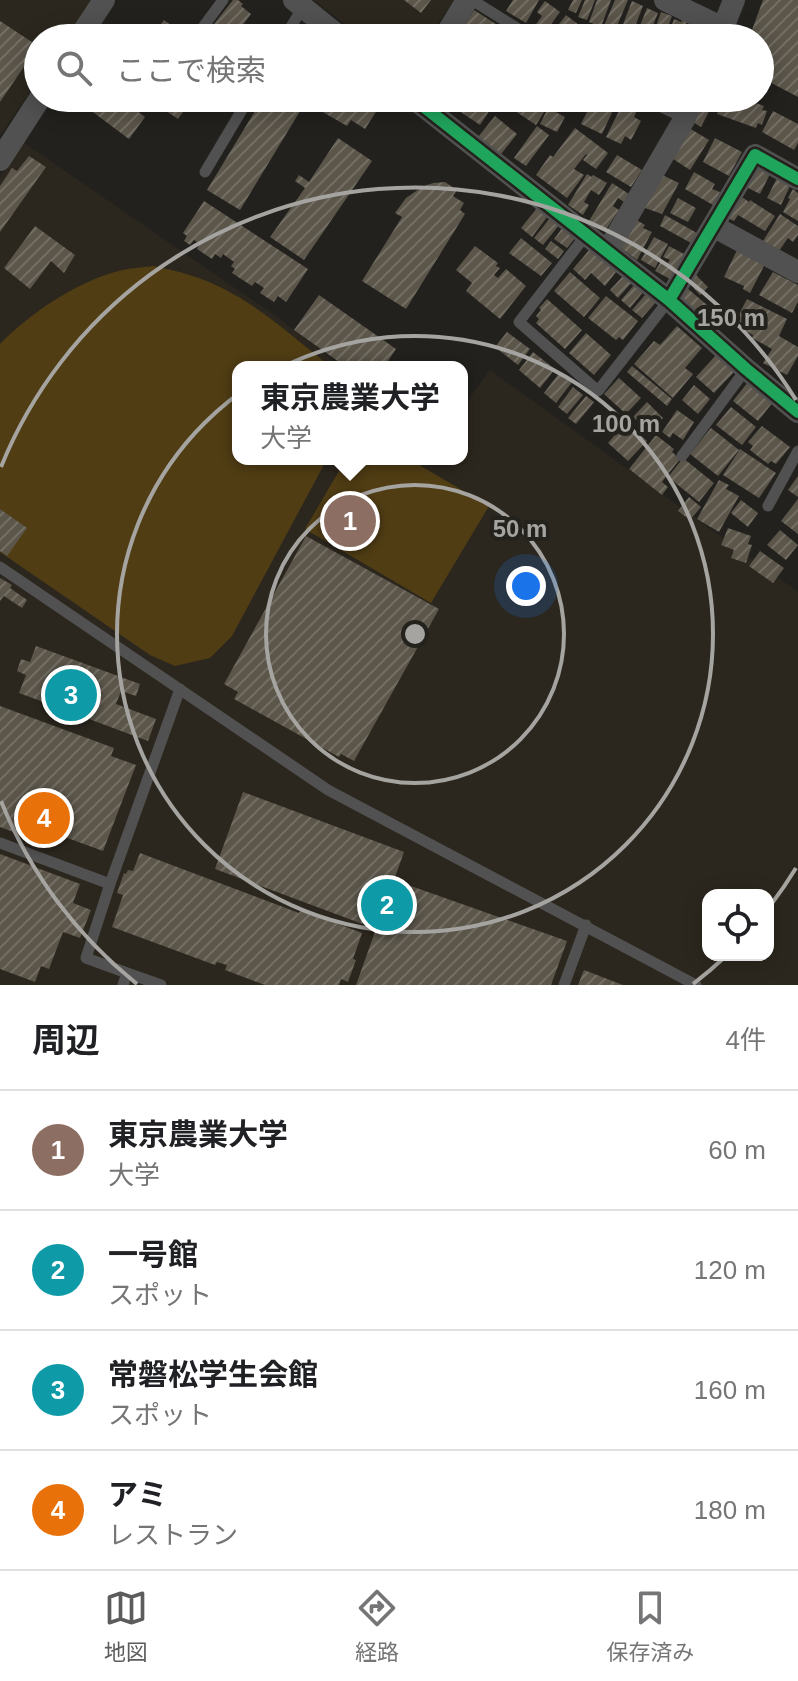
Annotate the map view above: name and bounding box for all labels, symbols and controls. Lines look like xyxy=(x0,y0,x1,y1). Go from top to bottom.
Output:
search box xyxy=(24,24,774,112)
icon: search xyxy=(52,46,96,90)
text: ここで検索 xyxy=(116,54,266,87)
text: 150 m xyxy=(697,304,765,331)
popup xyxy=(232,361,468,465)
text: 東京農業大学 xyxy=(260,381,440,414)
text: 100 m xyxy=(592,410,660,437)
text: 大学 xyxy=(260,423,312,453)
pin: 1 xyxy=(324,491,376,551)
text: 50 m xyxy=(493,515,547,542)
your location xyxy=(506,566,546,606)
centre of rings xyxy=(401,620,429,648)
pin: 3 xyxy=(45,665,97,725)
pin: 4 xyxy=(18,788,70,848)
pin: 2 xyxy=(361,875,413,935)
map controls xyxy=(702,889,774,961)
button: locate xyxy=(702,889,774,961)
text: 周辺 xyxy=(32,1021,100,1059)
text: 4件 xyxy=(726,1025,766,1055)
text: 東京農業大学 xyxy=(108,1118,288,1151)
text: 1 xyxy=(51,1135,65,1165)
text: 60 m xyxy=(708,1135,766,1165)
text: 大学 xyxy=(108,1160,160,1190)
text: 一号館 xyxy=(108,1238,198,1271)
text: 2 xyxy=(51,1255,65,1285)
text: 120 m xyxy=(694,1255,766,1285)
text: スポット xyxy=(108,1280,212,1310)
text: 常磐松学生会館 xyxy=(108,1358,318,1391)
text: 3 xyxy=(51,1375,65,1405)
text: 160 m xyxy=(694,1375,766,1405)
text: スポット xyxy=(108,1400,212,1430)
text: アミ xyxy=(108,1478,167,1511)
text: 4 xyxy=(51,1495,65,1525)
text: 180 m xyxy=(694,1495,766,1525)
text: レストラン xyxy=(108,1520,238,1550)
tab: 地図 xyxy=(104,1586,148,1666)
tab: 経路 xyxy=(355,1586,399,1666)
tab: 保存済み xyxy=(606,1586,694,1666)

